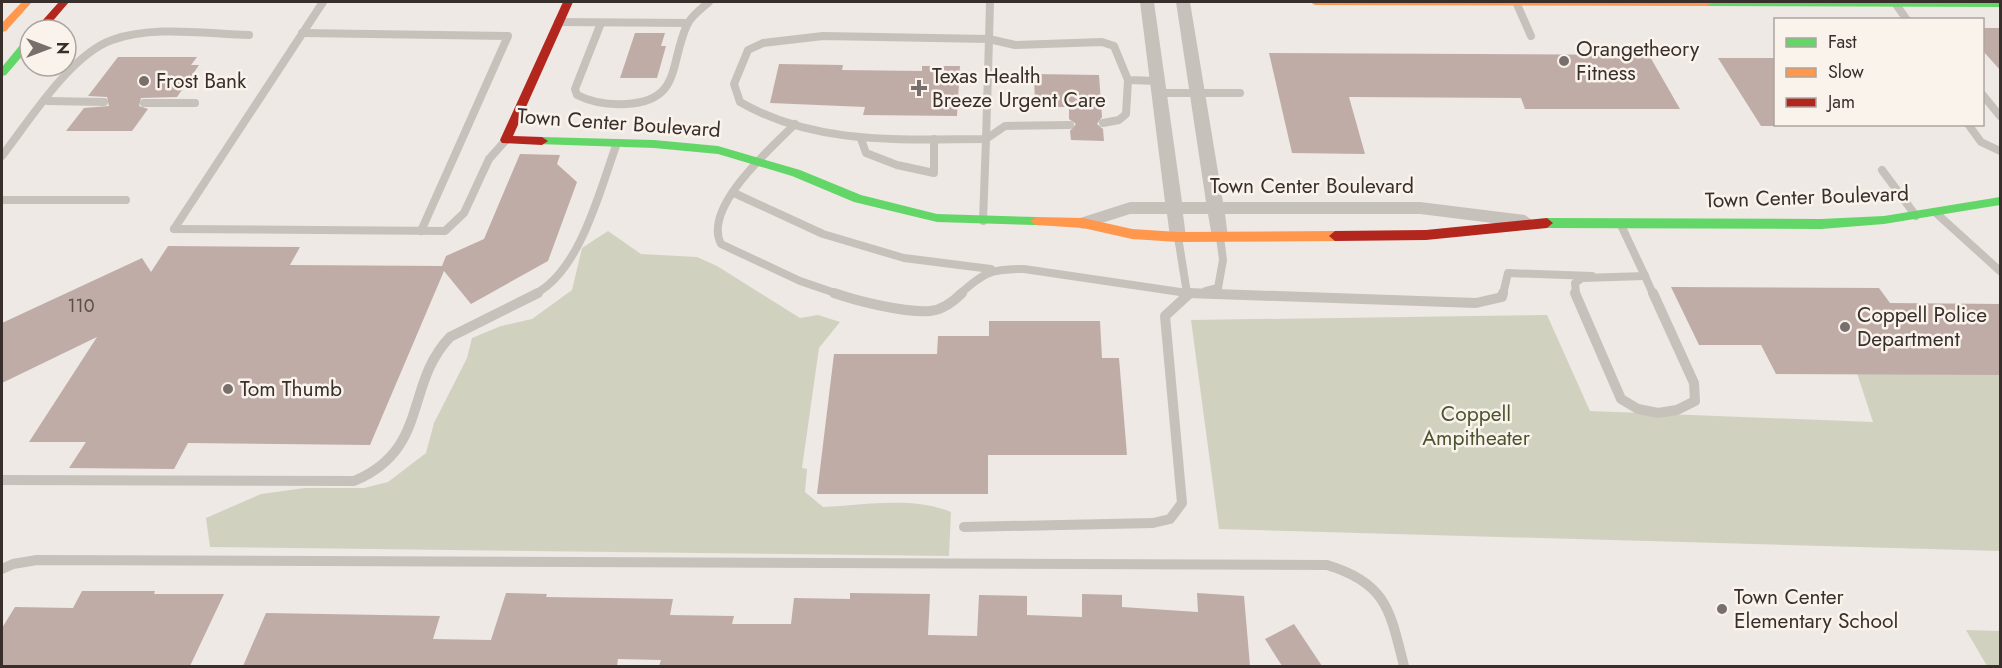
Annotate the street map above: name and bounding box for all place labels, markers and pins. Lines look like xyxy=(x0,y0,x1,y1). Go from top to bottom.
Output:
place label: Orangetheory Fitness xyxy=(1576,34,1700,88)
marker: Orangetheory Fitness xyxy=(1557,54,1571,68)
place label: Texas Health Breeze Urgent Care xyxy=(932,61,1106,115)
place label: Frost Bank xyxy=(156,66,247,96)
marker: Frost Bank xyxy=(137,74,151,88)
marker: Texas Health Breeze Urgent Care xyxy=(910,79,928,97)
place label: Coppell Police Department xyxy=(1857,300,1987,354)
marker: Coppell Police Department xyxy=(1838,320,1852,334)
place label: Tom Thumb xyxy=(240,374,342,404)
marker: Tom Thumb xyxy=(221,382,235,396)
place label: Town Center Elementary School xyxy=(1734,582,1898,636)
marker: Town Center Elementary School xyxy=(1715,602,1729,616)

